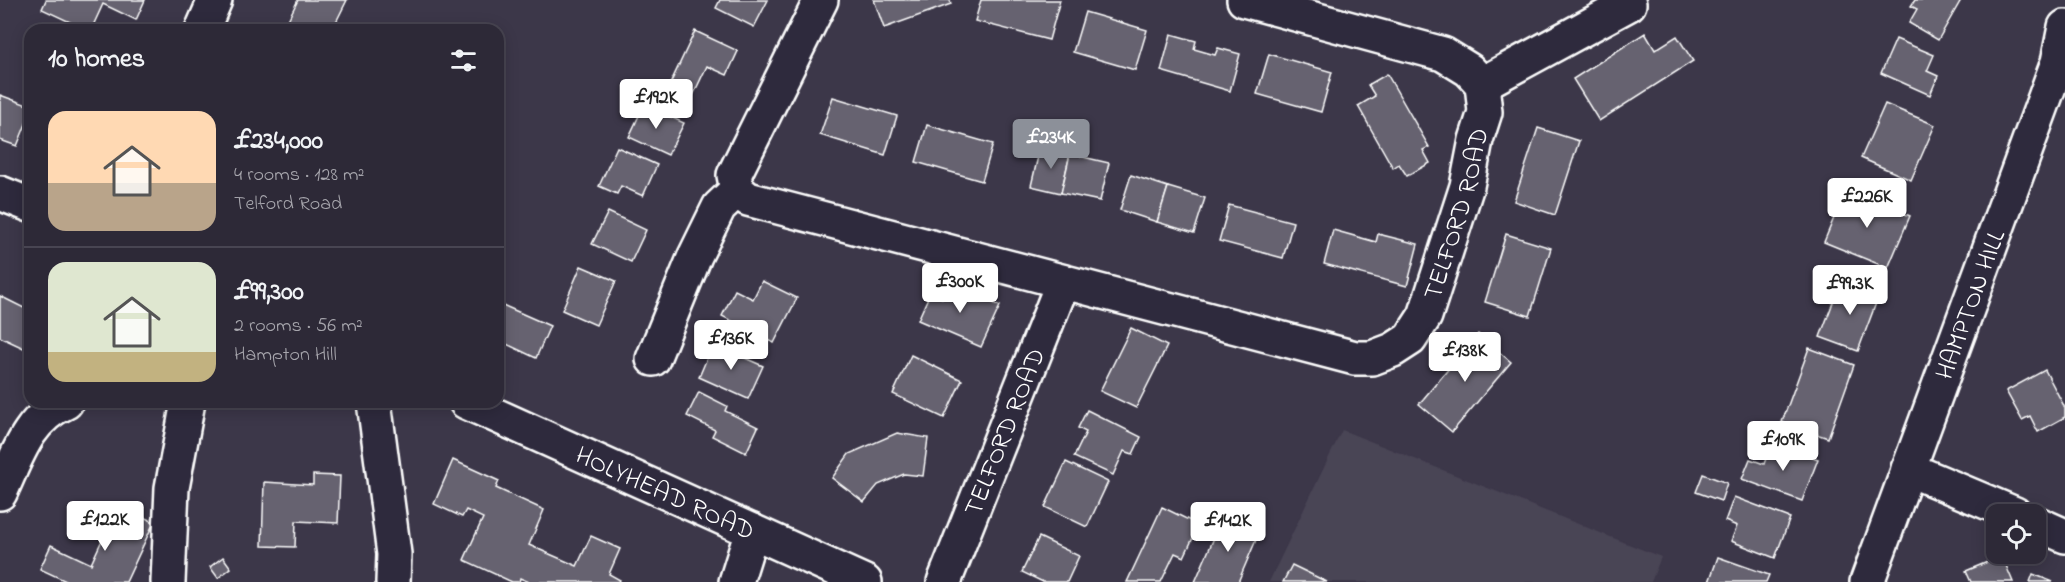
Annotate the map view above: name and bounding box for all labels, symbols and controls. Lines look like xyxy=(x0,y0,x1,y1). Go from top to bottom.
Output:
text: 10 homes xyxy=(48,41,145,79)
icon: filters xyxy=(447,44,480,77)
pin: £192K xyxy=(614,79,698,130)
text: £192K xyxy=(634,84,678,113)
pin: £234K xyxy=(1009,119,1093,170)
text: £234,000 xyxy=(234,123,323,161)
street label: TELFORD ROAD xyxy=(1416,123,1501,305)
text: £234K xyxy=(1027,124,1075,153)
icon: home xyxy=(96,135,168,207)
text: 4 rooms · 128 m² xyxy=(234,161,364,190)
pin: £226K xyxy=(1825,178,1909,229)
text: £226K xyxy=(1842,183,1893,212)
text: Telford Road xyxy=(234,190,342,219)
street label: HAMPTON HILL xyxy=(1927,225,2017,385)
pin: £300K xyxy=(918,263,1002,314)
pin: £99.3K xyxy=(1801,265,1899,316)
text: £300K xyxy=(936,268,984,297)
text: £99.3K xyxy=(1827,270,1873,299)
text: £99,300 xyxy=(234,274,304,312)
icon: home xyxy=(96,286,168,358)
text: 2 rooms · 56 m² xyxy=(234,312,363,341)
pin: £136K xyxy=(689,320,773,371)
text: £136K xyxy=(708,325,754,354)
pin: £138K xyxy=(1423,332,1507,383)
text: £138K xyxy=(1443,337,1487,366)
text: Hampton Hill xyxy=(234,341,337,370)
street label: TELFORD ROAD xyxy=(956,343,1057,522)
pin: £109K xyxy=(1741,421,1825,472)
text: £109K xyxy=(1761,426,1805,455)
street label: HOLYHEAD ROAD xyxy=(569,438,760,552)
pin: £122K xyxy=(63,501,147,552)
pin: £142K xyxy=(1186,502,1270,553)
map controls xyxy=(1986,504,2046,564)
button: locate xyxy=(1986,504,2046,564)
text: £122K xyxy=(81,506,129,535)
text: £142K xyxy=(1205,507,1251,536)

